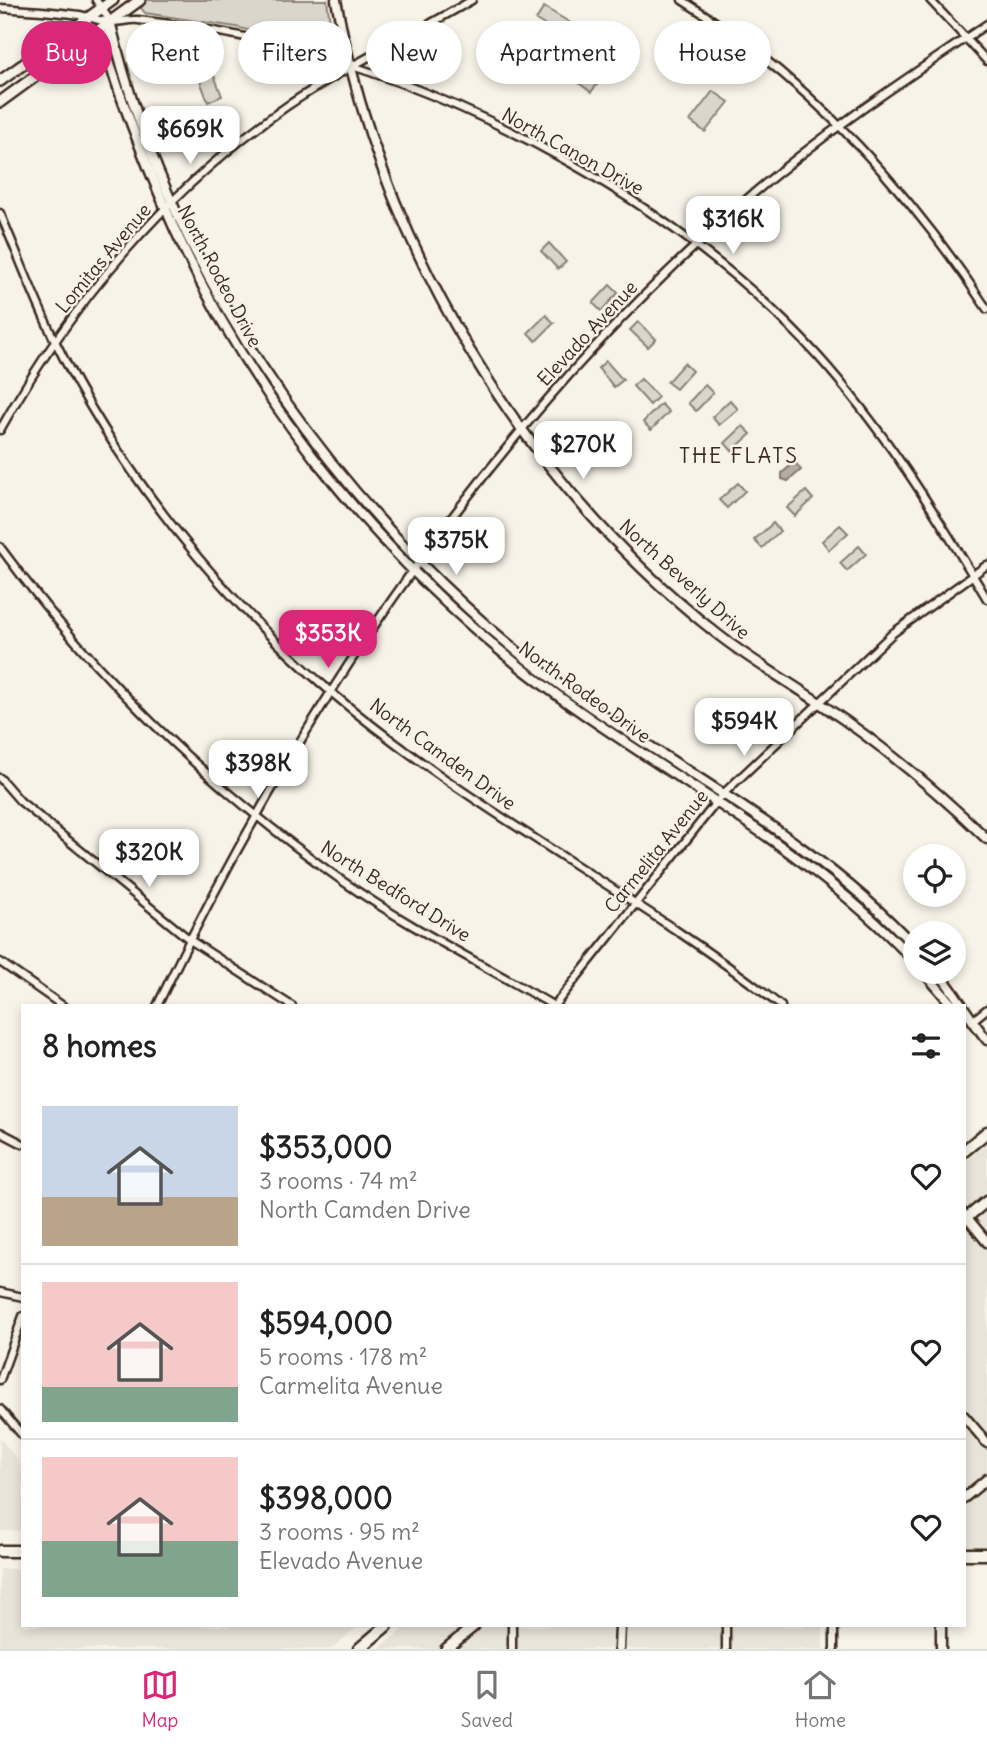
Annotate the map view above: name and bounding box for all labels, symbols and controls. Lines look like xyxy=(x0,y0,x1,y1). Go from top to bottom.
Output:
chip: Buy xyxy=(21,21,112,84)
chip: Rent xyxy=(126,21,224,84)
chip: Filters xyxy=(238,21,352,84)
chip: New xyxy=(366,21,462,84)
chip: Apartment xyxy=(476,21,640,84)
chip: House xyxy=(654,21,771,84)
street label: North Canon Drive xyxy=(498,102,648,200)
pin: $669K xyxy=(141,106,239,166)
text: $669K xyxy=(157,114,223,143)
pin: $316K xyxy=(684,196,782,256)
street label: Lomitas Avenue xyxy=(50,198,156,318)
street label: North Rodeo Drive xyxy=(172,201,268,351)
text: $316K xyxy=(702,204,764,233)
street label: Elevado Avenue xyxy=(532,275,642,391)
pin: $270K xyxy=(534,421,632,481)
text: $270K xyxy=(550,429,616,458)
district label: THE FLATS xyxy=(679,442,799,469)
street label: North Beverly Drive xyxy=(615,514,755,644)
pin: $375K xyxy=(407,518,505,577)
text: $375K xyxy=(424,525,488,554)
pin: $353K xyxy=(279,610,377,670)
text: $353K xyxy=(295,618,361,647)
street label: North Rodeo Drive xyxy=(514,636,656,748)
street label: North Camden Drive xyxy=(365,693,521,815)
pin: $594K xyxy=(695,698,793,758)
text: $594K xyxy=(711,706,777,735)
pin: $398K xyxy=(209,740,307,800)
text: $398K xyxy=(225,748,291,777)
street label: Carmelita Avenue xyxy=(599,784,713,918)
pin: $320K xyxy=(100,830,198,889)
street label: North Bedford Drive xyxy=(317,835,475,947)
text: $320K xyxy=(115,837,183,866)
map controls xyxy=(903,844,966,984)
button: locate xyxy=(903,844,966,907)
button: layers xyxy=(903,921,966,984)
text: 8 homes xyxy=(42,1027,157,1065)
icon: filters xyxy=(907,1027,945,1065)
text: $353,000 xyxy=(259,1128,392,1166)
icon: home xyxy=(98,1134,182,1218)
icon: heart xyxy=(907,1157,945,1195)
text: 3 rooms · 74 m² xyxy=(259,1166,418,1195)
text: North Camden Drive xyxy=(259,1195,471,1224)
text: $594,000 xyxy=(259,1304,393,1342)
icon: home xyxy=(98,1310,182,1394)
icon: heart xyxy=(907,1333,945,1371)
text: 5 rooms · 178 m² xyxy=(259,1342,427,1371)
text: Carmelita Avenue xyxy=(259,1371,443,1400)
text: $398,000 xyxy=(259,1479,393,1517)
icon: home xyxy=(98,1485,182,1569)
icon: heart xyxy=(907,1508,945,1546)
text: 3 rooms · 95 m² xyxy=(259,1517,420,1546)
text: Elevado Avenue xyxy=(259,1546,423,1575)
tab: Map xyxy=(141,1666,179,1732)
tab: Saved xyxy=(461,1666,513,1732)
tab: Home xyxy=(795,1666,846,1732)

